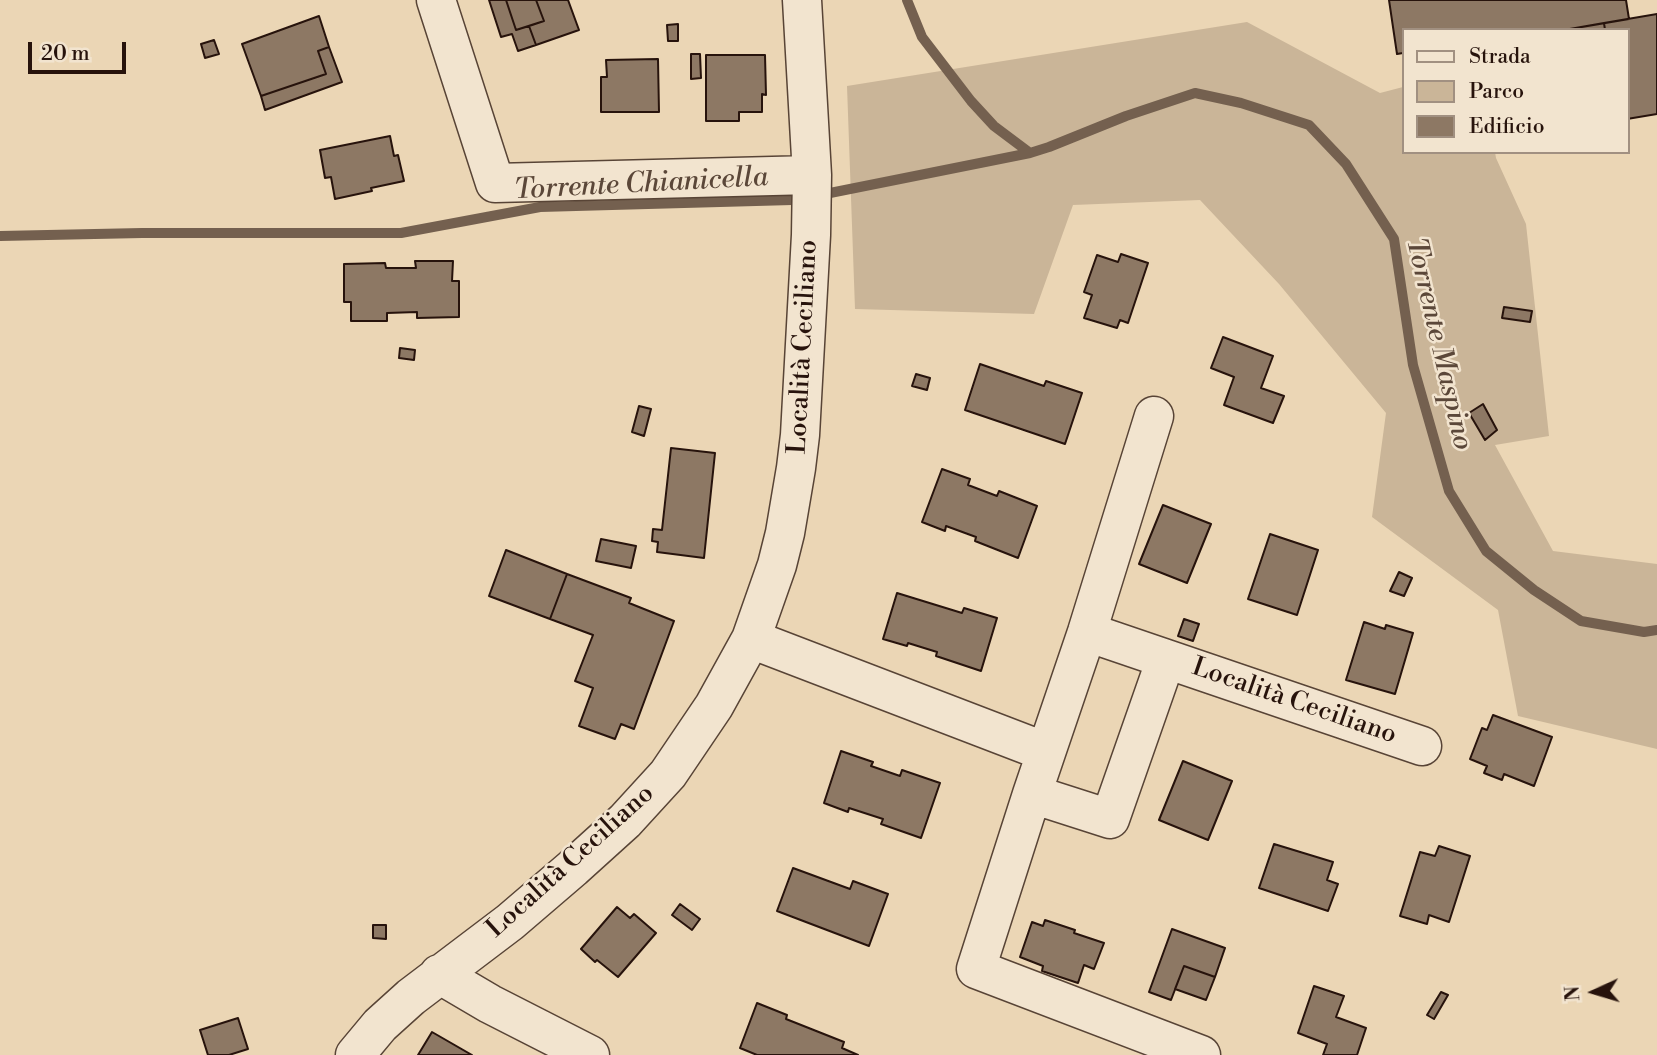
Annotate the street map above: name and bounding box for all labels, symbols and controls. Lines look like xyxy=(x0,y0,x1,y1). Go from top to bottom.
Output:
scale bar xyxy=(32,28,130,72)
legend xyxy=(1402,28,1629,154)
text: 20 m xyxy=(41,41,90,67)
text: Strada xyxy=(1469,44,1531,70)
text: Parco xyxy=(1469,79,1524,105)
text: Edificio xyxy=(1469,114,1545,140)
water label: Torrente Chianicella xyxy=(513,162,769,208)
water label: Torrente Maspino xyxy=(1397,235,1479,453)
street label: Località Ceciliano xyxy=(783,239,825,455)
street label: Località Ceciliano xyxy=(1188,652,1400,752)
street label: Località Ceciliano xyxy=(481,779,661,945)
north arrow xyxy=(1559,957,1629,1027)
text: N xyxy=(1561,985,1586,1002)

